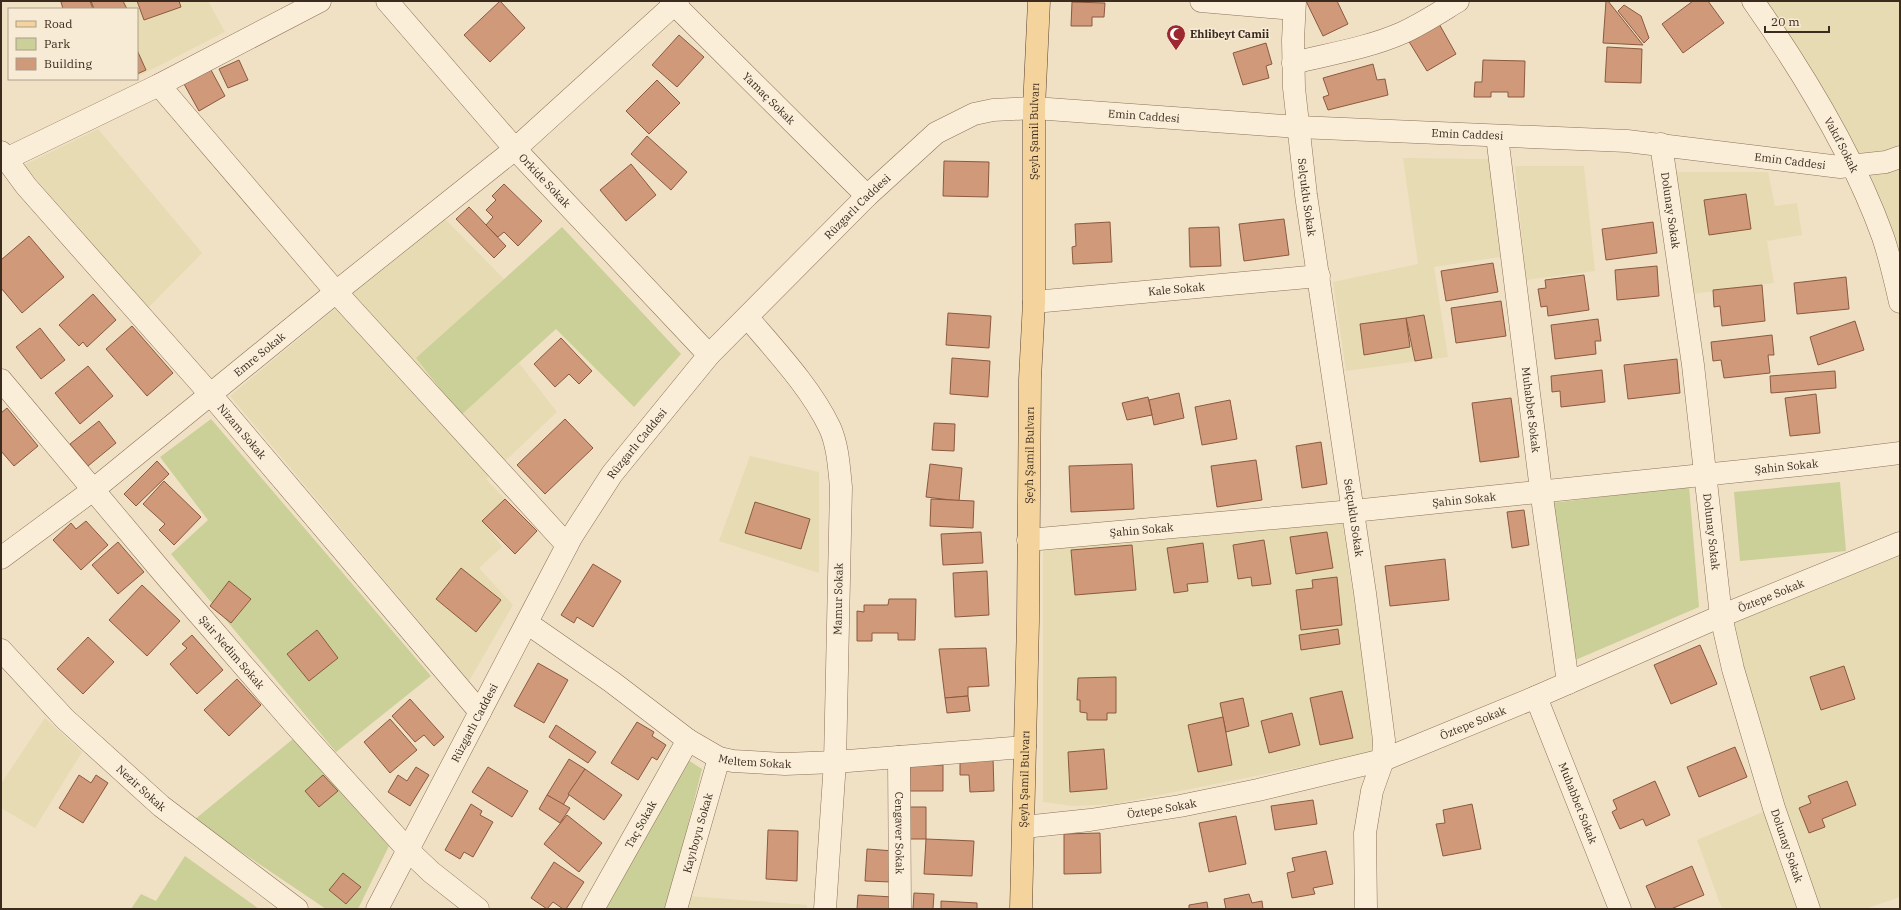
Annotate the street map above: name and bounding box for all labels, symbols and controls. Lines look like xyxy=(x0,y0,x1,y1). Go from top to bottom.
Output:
legend xyxy=(8,8,138,80)
scale bar xyxy=(1765,8,1829,34)
text: 20 m xyxy=(1771,14,1800,29)
text: Road xyxy=(44,16,73,31)
mosque icon: Ehlibeyt Camii xyxy=(1165,23,1187,51)
place label: Ehlibeyt Camii xyxy=(1190,27,1270,41)
text: Park xyxy=(44,36,70,51)
text: Building xyxy=(44,56,92,71)
street label: Yamaç Sokak xyxy=(740,69,798,128)
street label: Şeyh Şamil Bulvarı xyxy=(1027,82,1042,180)
street label: Emin Caddesi xyxy=(1108,106,1181,126)
street label: Vakıf Sokak xyxy=(1821,115,1862,175)
street label: Emin Caddesi xyxy=(1431,126,1504,143)
street label: Orkide Sokak xyxy=(516,150,574,211)
street label: Emin Caddesi xyxy=(1754,150,1827,172)
street label: Selçuklu Sokak xyxy=(1295,157,1319,238)
street label: Rüzgarlı Caddesi xyxy=(821,171,894,242)
street label: Dolunay Sokak xyxy=(1658,171,1683,250)
street label: Kale Sokak xyxy=(1147,279,1206,299)
street label: Emre Sokak xyxy=(231,329,288,380)
street label: Muhabbet Sokak xyxy=(1519,366,1543,454)
street label: Nizam Sokak xyxy=(214,401,270,462)
street label: Rüzgarlı Caddesi xyxy=(604,405,670,481)
street label: Şeyh Şamil Bulvarı xyxy=(1022,406,1037,504)
street label: Şahin Sokak xyxy=(1754,456,1820,477)
street label: Selçuklu Sokak xyxy=(1341,478,1367,558)
street label: Şahin Sokak xyxy=(1432,489,1497,510)
street label: Dolunay Sokak xyxy=(1700,493,1723,571)
street label: Şahin Sokak xyxy=(1109,520,1175,540)
street label: Mamur Sokak xyxy=(830,562,846,635)
street label: Öztepe Sokak xyxy=(1736,576,1807,615)
street label: Şair Nedim Sokak xyxy=(196,613,268,692)
street label: Rüzgarlı Caddesi xyxy=(448,681,501,765)
street label: Öztepe Sokak xyxy=(1438,703,1509,743)
street label: Şeyh Şamil Bulvarı xyxy=(1016,730,1032,828)
street label: Meltem Sokak xyxy=(717,751,792,771)
street label: Muhabbet Sokak xyxy=(1556,760,1601,846)
street label: Nezir Sokak xyxy=(113,762,169,815)
street label: Kayıboyu Sokak xyxy=(680,791,716,875)
street label: Cengaver Sokak xyxy=(892,792,907,875)
street label: Öztepe Sokak xyxy=(1126,796,1198,821)
street label: Taç Sokak xyxy=(622,798,660,851)
street label: Dolunay Sokak xyxy=(1768,807,1806,885)

